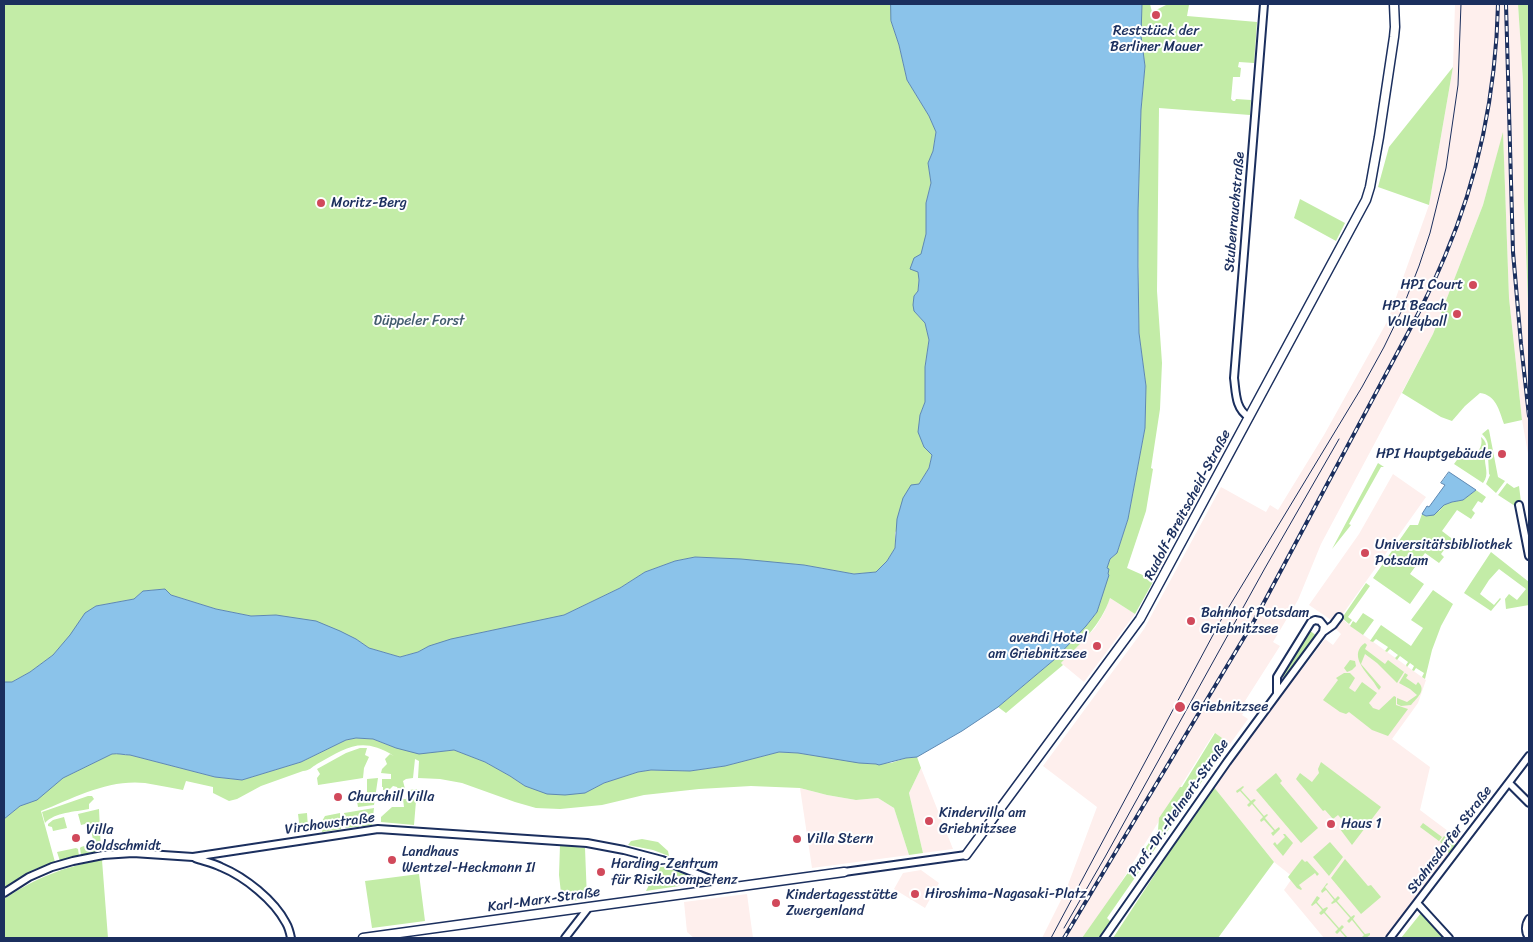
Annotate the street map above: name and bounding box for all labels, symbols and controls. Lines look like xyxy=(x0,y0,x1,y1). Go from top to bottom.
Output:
marker: Reststück der Berliner Mauer xyxy=(1150,9,1162,21)
place label: Reststück der Berliner Mauer xyxy=(1110,23,1202,56)
street label: Stubenrauchstraße xyxy=(1221,151,1249,273)
place label: Moritz-Berg xyxy=(331,195,407,211)
marker: Moritz-Berg xyxy=(315,197,327,209)
place label: HPI Court xyxy=(1400,277,1463,293)
marker: HPI Court xyxy=(1467,279,1479,291)
place label: HPI Beach Volleyball xyxy=(1382,298,1447,331)
marker: HPI Beach Volleyball xyxy=(1451,308,1463,320)
park label: Düppeler Forst xyxy=(374,313,464,329)
street label: Rudolf-Breitscheid-Straße xyxy=(1141,427,1235,583)
place label: HPI Hauptgebäude xyxy=(1376,446,1492,462)
marker: HPI Hauptgebäude xyxy=(1496,448,1508,460)
place label: Universitätsbibliothek Potsdam xyxy=(1375,537,1512,570)
marker: Universitätsbibliothek Potsdam xyxy=(1359,547,1371,559)
place label: Bahnhof Potsdam Griebnitzsee xyxy=(1201,605,1309,638)
marker: Bahnhof Potsdam Griebnitzsee xyxy=(1185,615,1197,627)
place label: avendi Hotel am Griebnitzsee xyxy=(988,630,1087,662)
marker: avendi Hotel am Griebnitzsee xyxy=(1091,640,1103,652)
place label: Griebnitzsee xyxy=(1191,699,1268,715)
marker: Griebnitzsee xyxy=(1173,700,1187,714)
street label: Prof.-Dr.-Helmert-Straße xyxy=(1125,736,1233,880)
street label: Stahnsdorfer Straße xyxy=(1404,783,1496,897)
place label: Churchill Villa xyxy=(348,789,434,805)
marker: Churchill Villa xyxy=(332,791,344,803)
place label: Kindervilla am Griebnitzsee xyxy=(939,805,1026,838)
street label: Virchowstraße xyxy=(284,809,376,839)
marker: Kindervilla am Griebnitzsee xyxy=(923,815,935,827)
place label: Haus 1 xyxy=(1341,816,1382,832)
marker: Haus 1 xyxy=(1325,818,1337,830)
place label: Villa Goldschmidt xyxy=(86,822,161,854)
place label: Villa Stern xyxy=(807,831,873,847)
marker: Villa Goldschmidt xyxy=(70,832,82,844)
marker: Villa Stern xyxy=(791,833,803,845)
place label: Landhaus Wentzel-Heckmann II xyxy=(402,844,535,876)
marker: Landhaus Wentzel-Heckmann II xyxy=(386,854,398,866)
place label: Harding-Zentrum für Risikokompetenz xyxy=(611,856,738,889)
marker: Harding-Zentrum für Risikokompetenz xyxy=(595,866,607,878)
street label: Karl-Marx-Straße xyxy=(487,884,601,916)
place label: Hiroshima-Nagasaki-Platz xyxy=(925,886,1087,902)
place label: Kindertagesstätte Zwergenland xyxy=(786,887,898,920)
marker: Hiroshima-Nagasaki-Platz xyxy=(909,888,921,900)
marker: Kindertagesstätte Zwergenland xyxy=(770,897,782,909)

